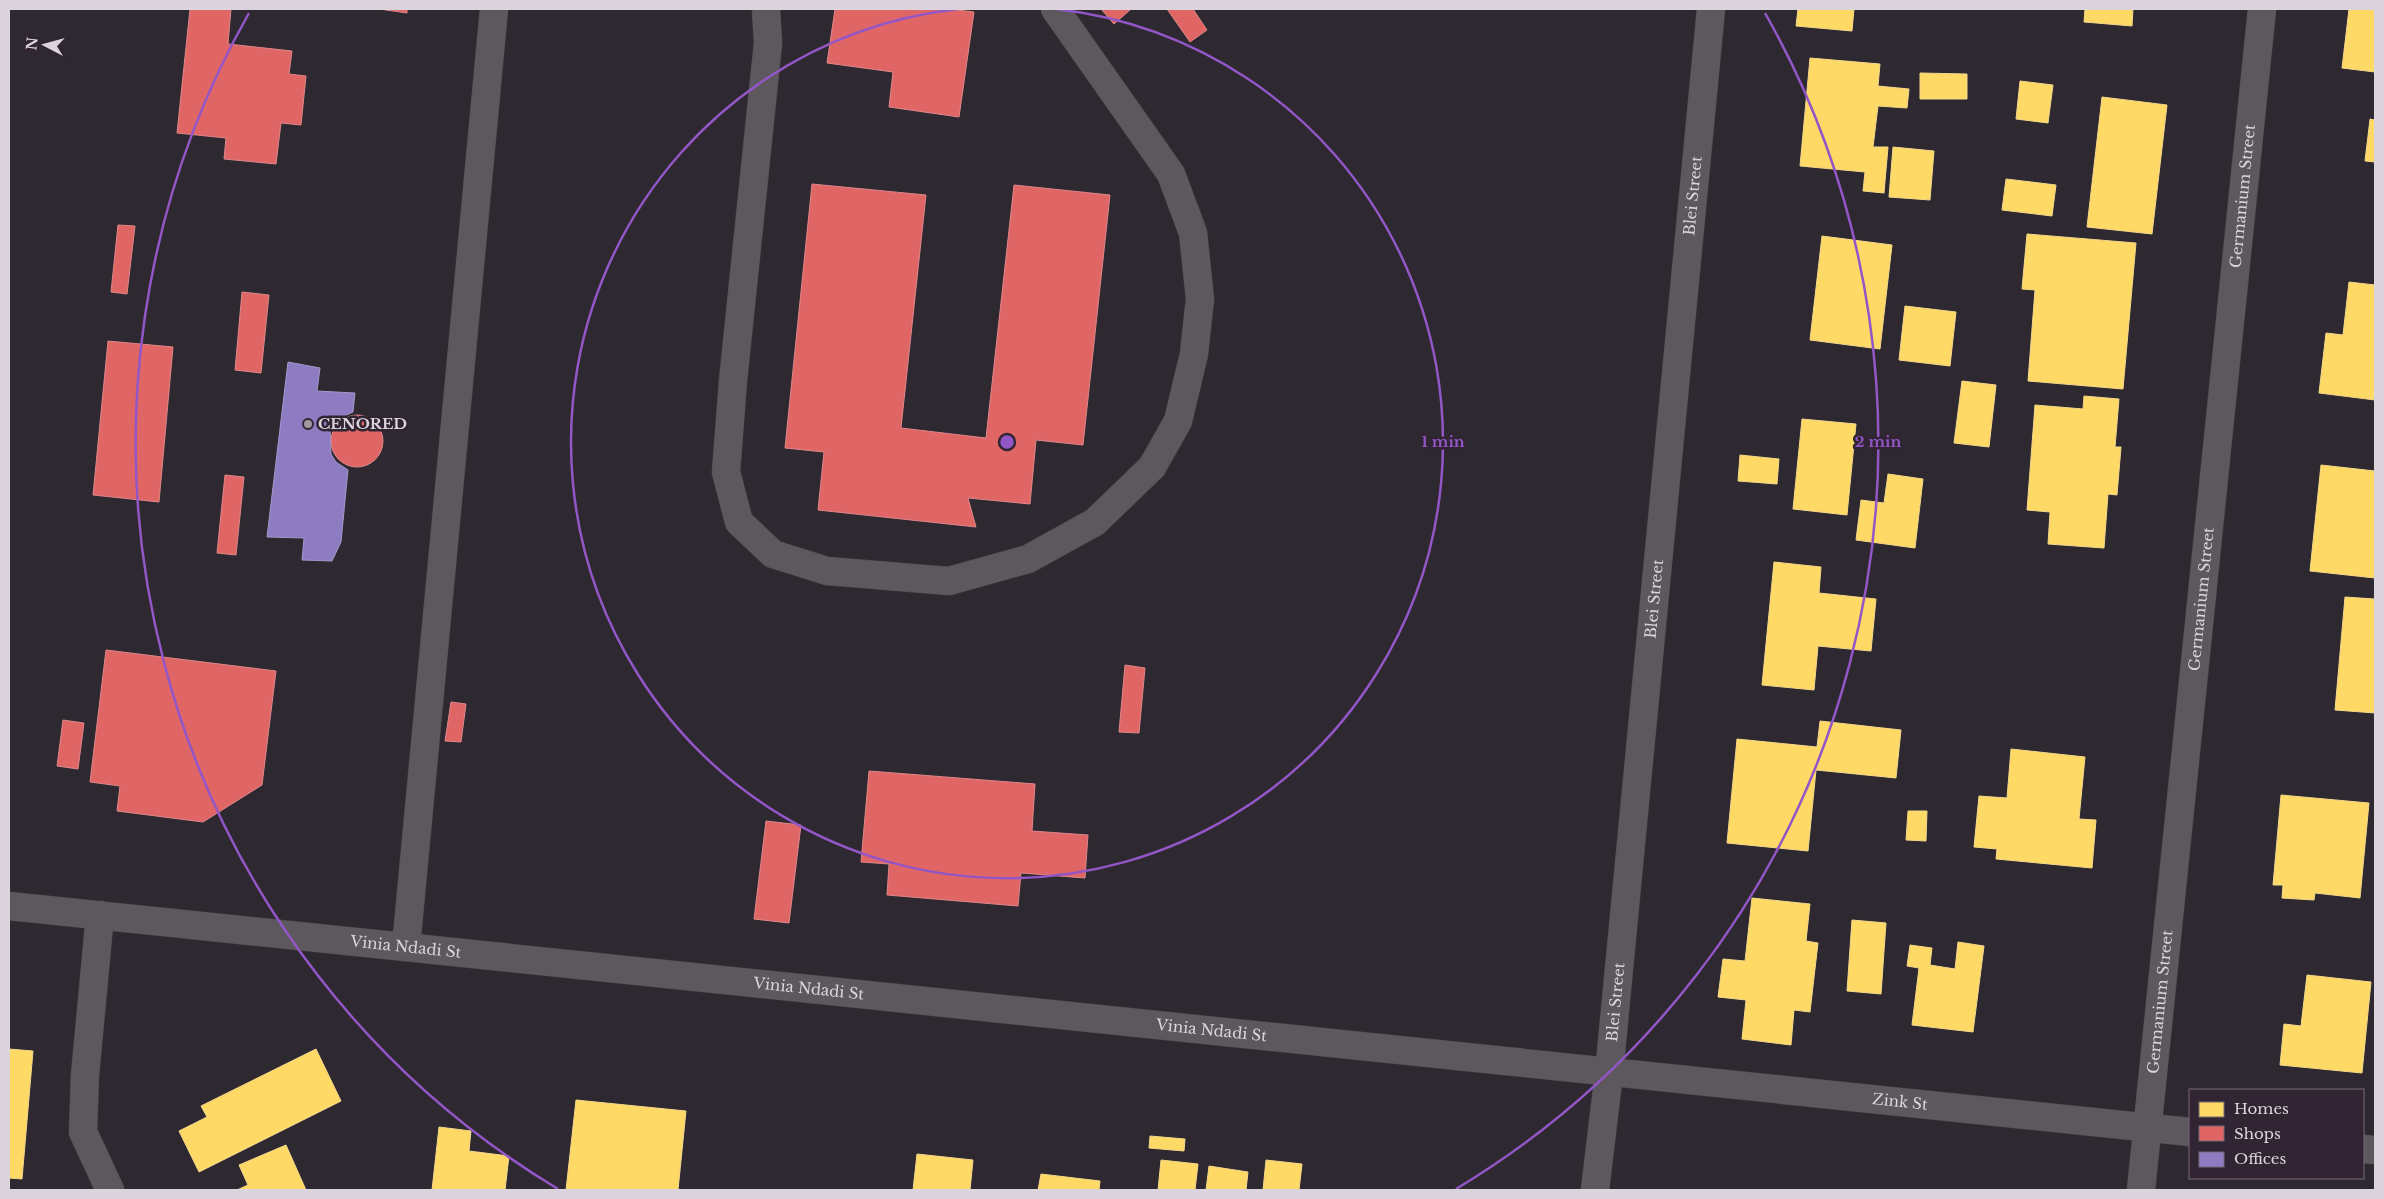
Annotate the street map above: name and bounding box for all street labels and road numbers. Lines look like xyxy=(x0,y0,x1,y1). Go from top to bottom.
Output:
street label: Germanium Street xyxy=(2226,123,2259,269)
street label: Blei Street xyxy=(1679,155,1706,236)
street label: Germanium Street xyxy=(2184,526,2218,672)
street label: Blei Street xyxy=(1641,558,1667,639)
street label: Germanium Street xyxy=(2143,929,2177,1075)
street label: Vinia Ndadi St xyxy=(349,931,462,962)
street label: Blei Street xyxy=(1602,961,1629,1043)
street label: Vinia Ndadi St xyxy=(752,973,865,1004)
street label: Vinia Ndadi St xyxy=(1154,1015,1268,1045)
street label: Zink St xyxy=(1871,1089,1929,1114)

